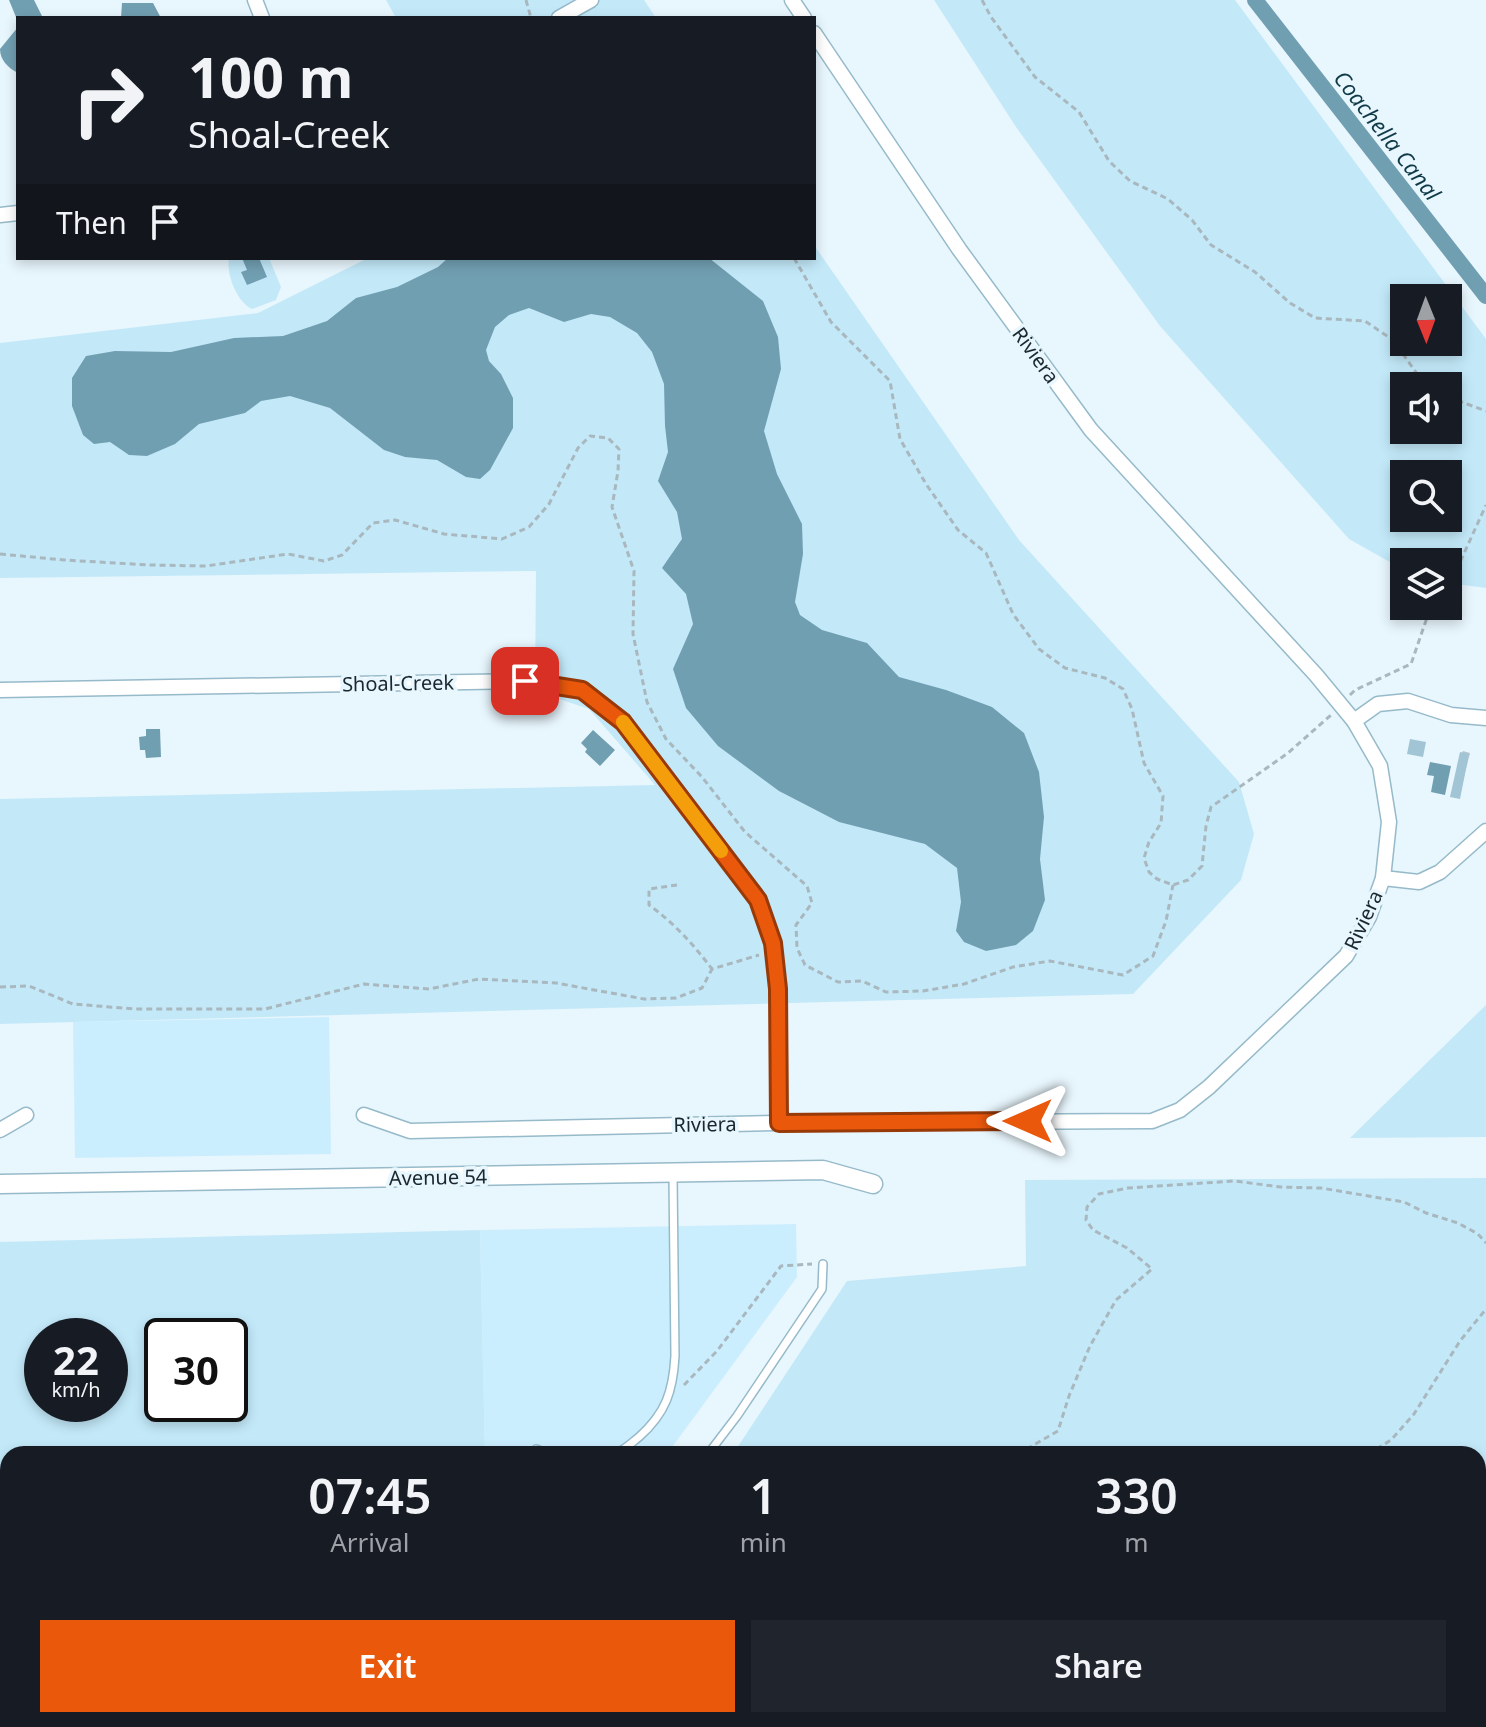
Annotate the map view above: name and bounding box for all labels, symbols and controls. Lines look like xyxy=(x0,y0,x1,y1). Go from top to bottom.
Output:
text: 100 m xyxy=(188,38,353,114)
icon: right xyxy=(56,48,160,152)
water label: Coachella Canal xyxy=(1328,64,1449,207)
text: Shoal-Creek xyxy=(188,110,390,159)
icon: arrive xyxy=(143,200,187,244)
text: Then xyxy=(56,202,127,243)
north arrow xyxy=(1390,284,1462,356)
map controls xyxy=(1390,284,1462,620)
street label: Riviera xyxy=(1006,321,1066,389)
button: sound xyxy=(1390,372,1462,444)
button: search xyxy=(1390,460,1462,532)
button: layers xyxy=(1390,548,1462,620)
pin xyxy=(491,647,559,715)
icon: arrive xyxy=(503,659,547,703)
street label: Shoal-Creek xyxy=(342,669,455,697)
street label: Riviera xyxy=(1337,886,1389,954)
position arrow xyxy=(986,1079,1070,1163)
street label: Riviera xyxy=(673,1110,737,1138)
street label: Avenue 54 xyxy=(389,1163,488,1191)
speed limit sign: 30 xyxy=(144,1318,248,1422)
text: 22 xyxy=(53,1332,99,1387)
text: km/h xyxy=(51,1376,101,1403)
text: 07:45 xyxy=(308,1463,431,1528)
text: 1 xyxy=(750,1463,777,1528)
text: 330 xyxy=(1095,1463,1178,1528)
text: Arrival xyxy=(330,1524,410,1560)
text: min xyxy=(740,1524,787,1560)
text: m xyxy=(1124,1524,1149,1560)
button: Exit xyxy=(40,1620,735,1712)
button: Share xyxy=(751,1620,1446,1712)

